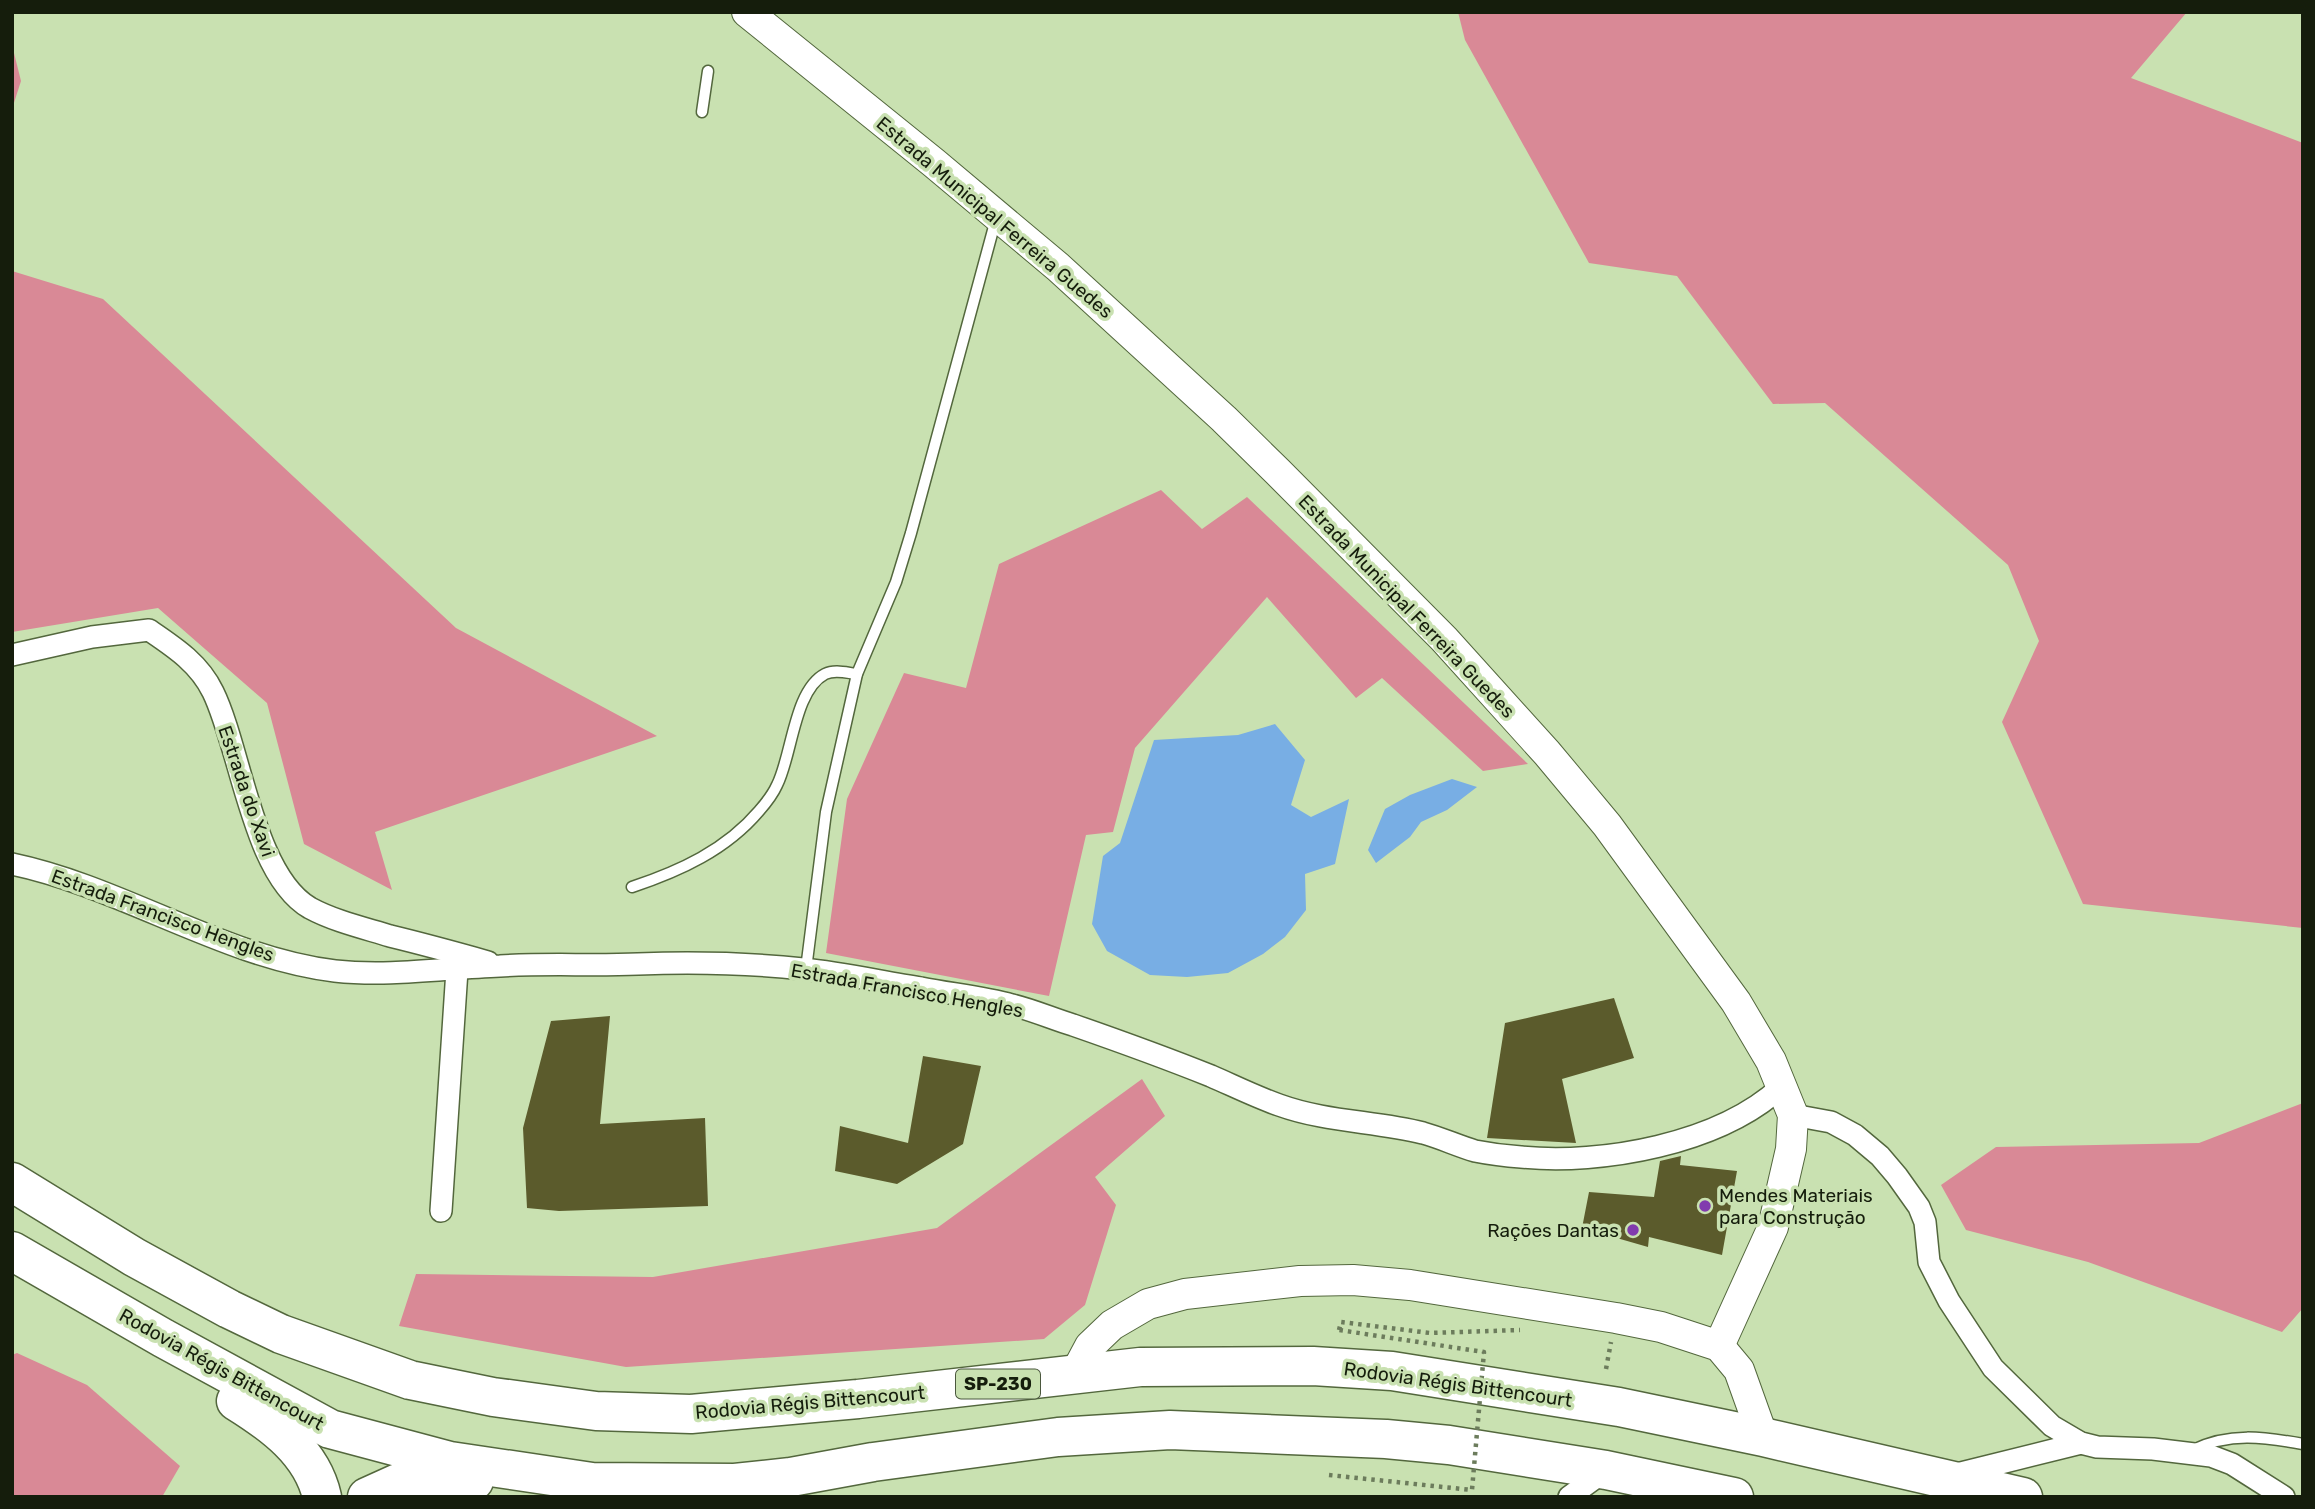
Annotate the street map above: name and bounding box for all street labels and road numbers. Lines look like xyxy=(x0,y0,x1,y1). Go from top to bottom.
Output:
street label: Estrada Municipal Ferreira Guedes xyxy=(872,112,1117,323)
street label: Estrada Municipal Ferreira Guedes xyxy=(1294,490,1520,723)
street label: Estrada do Xavi xyxy=(213,723,280,860)
street label: Estrada Francisco Hengles xyxy=(48,864,277,967)
street label: Estrada Francisco Hengles xyxy=(789,959,1025,1022)
street label: Rodovia Régis Bittencourt xyxy=(115,1304,329,1436)
street label: Rodovia Régis Bittencourt xyxy=(1342,1357,1574,1412)
road number: SP-230 xyxy=(956,1370,1040,1399)
street label: Rodovia Régis Bittencourt xyxy=(694,1381,926,1424)

